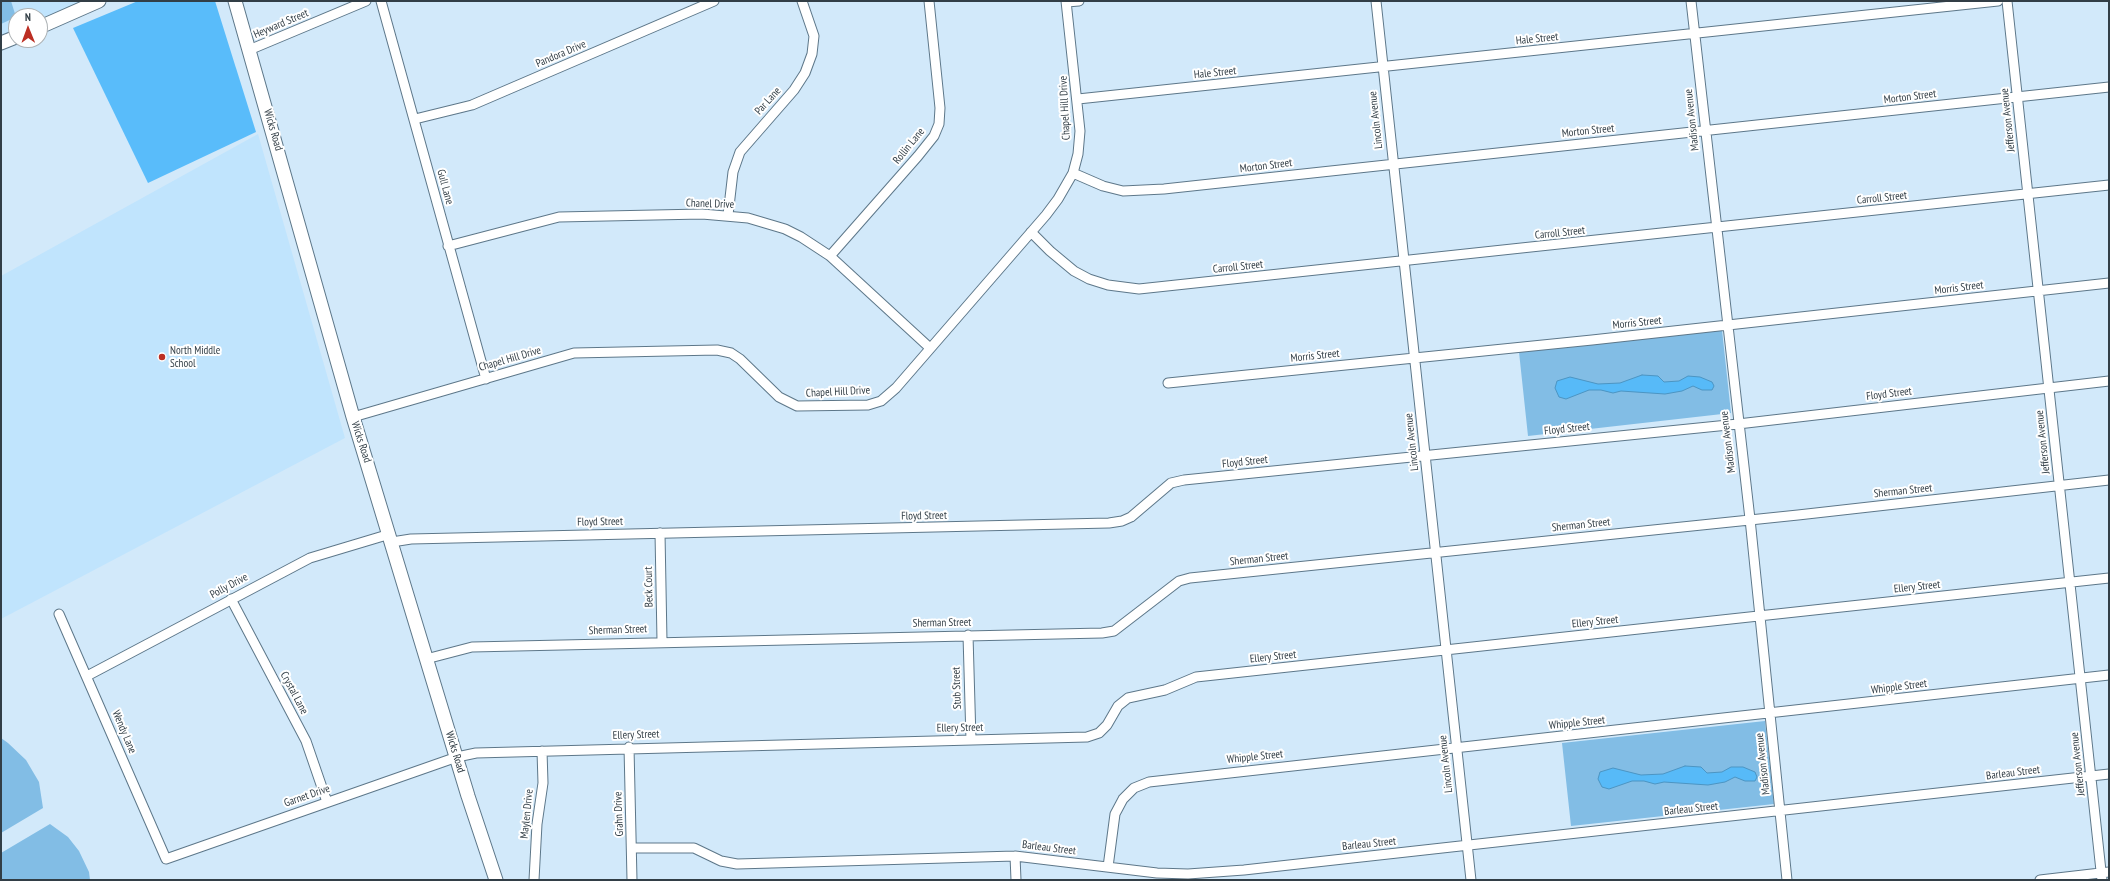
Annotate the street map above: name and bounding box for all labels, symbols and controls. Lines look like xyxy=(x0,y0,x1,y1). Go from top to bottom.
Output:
street label: Heyward Street xyxy=(252,7,310,41)
north arrow xyxy=(8,8,48,48)
text: N xyxy=(25,10,31,24)
street label: Hale Street xyxy=(1515,30,1559,48)
street label: Pandora Drive xyxy=(534,38,588,70)
street label: Hale Street xyxy=(1193,64,1237,82)
street label: Chapel Hill Drive xyxy=(1057,76,1073,140)
street label: Par Lane xyxy=(752,84,784,118)
street label: Morton Street xyxy=(1883,87,1937,107)
street label: Madison Avenue xyxy=(1682,88,1702,152)
street label: Jefferson Avenue xyxy=(1998,88,2018,152)
street label: Lincoln Avenue xyxy=(1366,91,1386,149)
street label: Wicks Road xyxy=(261,108,285,152)
street label: Morton Street xyxy=(1561,122,1615,140)
street label: Rollin Lane xyxy=(891,125,927,167)
street label: Morton Street xyxy=(1239,156,1293,176)
street label: Gull Lane xyxy=(434,168,456,206)
street label: Carroll Street xyxy=(1856,189,1908,207)
street label: Chanel Drive xyxy=(686,197,734,211)
street label: Carroll Street xyxy=(1534,224,1586,242)
street label: Carroll Street xyxy=(1212,258,1264,276)
street label: Morris Street xyxy=(1934,278,1984,298)
street label: Morris Street xyxy=(1612,314,1662,332)
place label: North Middle School xyxy=(170,344,220,370)
street label: Chapel Hill Drive xyxy=(477,344,543,374)
street label: Morris Street xyxy=(1290,347,1340,365)
marker: North Middle School xyxy=(157,352,167,362)
street label: Chapel Hill Drive xyxy=(806,384,870,400)
street label: Floyd Street xyxy=(1865,385,1913,403)
street label: Madison Avenue xyxy=(1718,410,1738,474)
street label: Jefferson Avenue xyxy=(2033,410,2053,474)
street label: Lincoln Avenue xyxy=(1402,413,1422,471)
street label: Wicks Road xyxy=(348,420,374,464)
street label: Floyd Street xyxy=(1544,420,1590,438)
street label: Floyd Street xyxy=(1222,453,1268,471)
street label: Sherman Street xyxy=(1873,481,1933,501)
street label: Floyd Street xyxy=(901,509,947,523)
street label: Floyd Street xyxy=(577,515,623,529)
street label: Sherman Street xyxy=(1551,515,1611,535)
street label: Sherman Street xyxy=(1229,549,1289,569)
street label: Beck Court xyxy=(642,567,656,607)
street label: Polly Drive xyxy=(208,571,250,601)
street label: Ellery Street xyxy=(1893,578,1941,596)
street label: Ellery Street xyxy=(1571,613,1619,631)
street label: Sherman Street xyxy=(913,616,971,630)
street label: Sherman Street xyxy=(588,622,648,638)
street label: Ellery Street xyxy=(1249,648,1297,666)
street label: Stub Street xyxy=(950,667,964,709)
street label: Crystal Lane xyxy=(277,669,311,717)
street label: Whipple Street xyxy=(1870,677,1928,697)
street label: Wendy Lane xyxy=(109,708,139,756)
street label: Whipple Street xyxy=(1548,713,1606,733)
street label: Ellery Street xyxy=(937,721,983,735)
street label: Ellery Street xyxy=(612,728,660,742)
street label: Wicks Road xyxy=(442,730,468,774)
street label: Madison Avenue xyxy=(1753,732,1773,796)
street label: Jefferson Avenue xyxy=(2068,732,2088,796)
street label: Lincoln Avenue xyxy=(1436,735,1456,793)
street label: Whipple Street xyxy=(1226,747,1284,767)
street label: Barleau Street xyxy=(1985,763,2041,783)
street label: Garnet Drive xyxy=(282,782,332,810)
street label: Maylen Drive xyxy=(518,789,536,839)
street label: Grahn Drive xyxy=(612,791,626,837)
street label: Barleau Street xyxy=(1663,800,1719,818)
street label: Barleau Street xyxy=(1341,835,1397,853)
street label: Barleau Street xyxy=(1021,838,1077,858)

